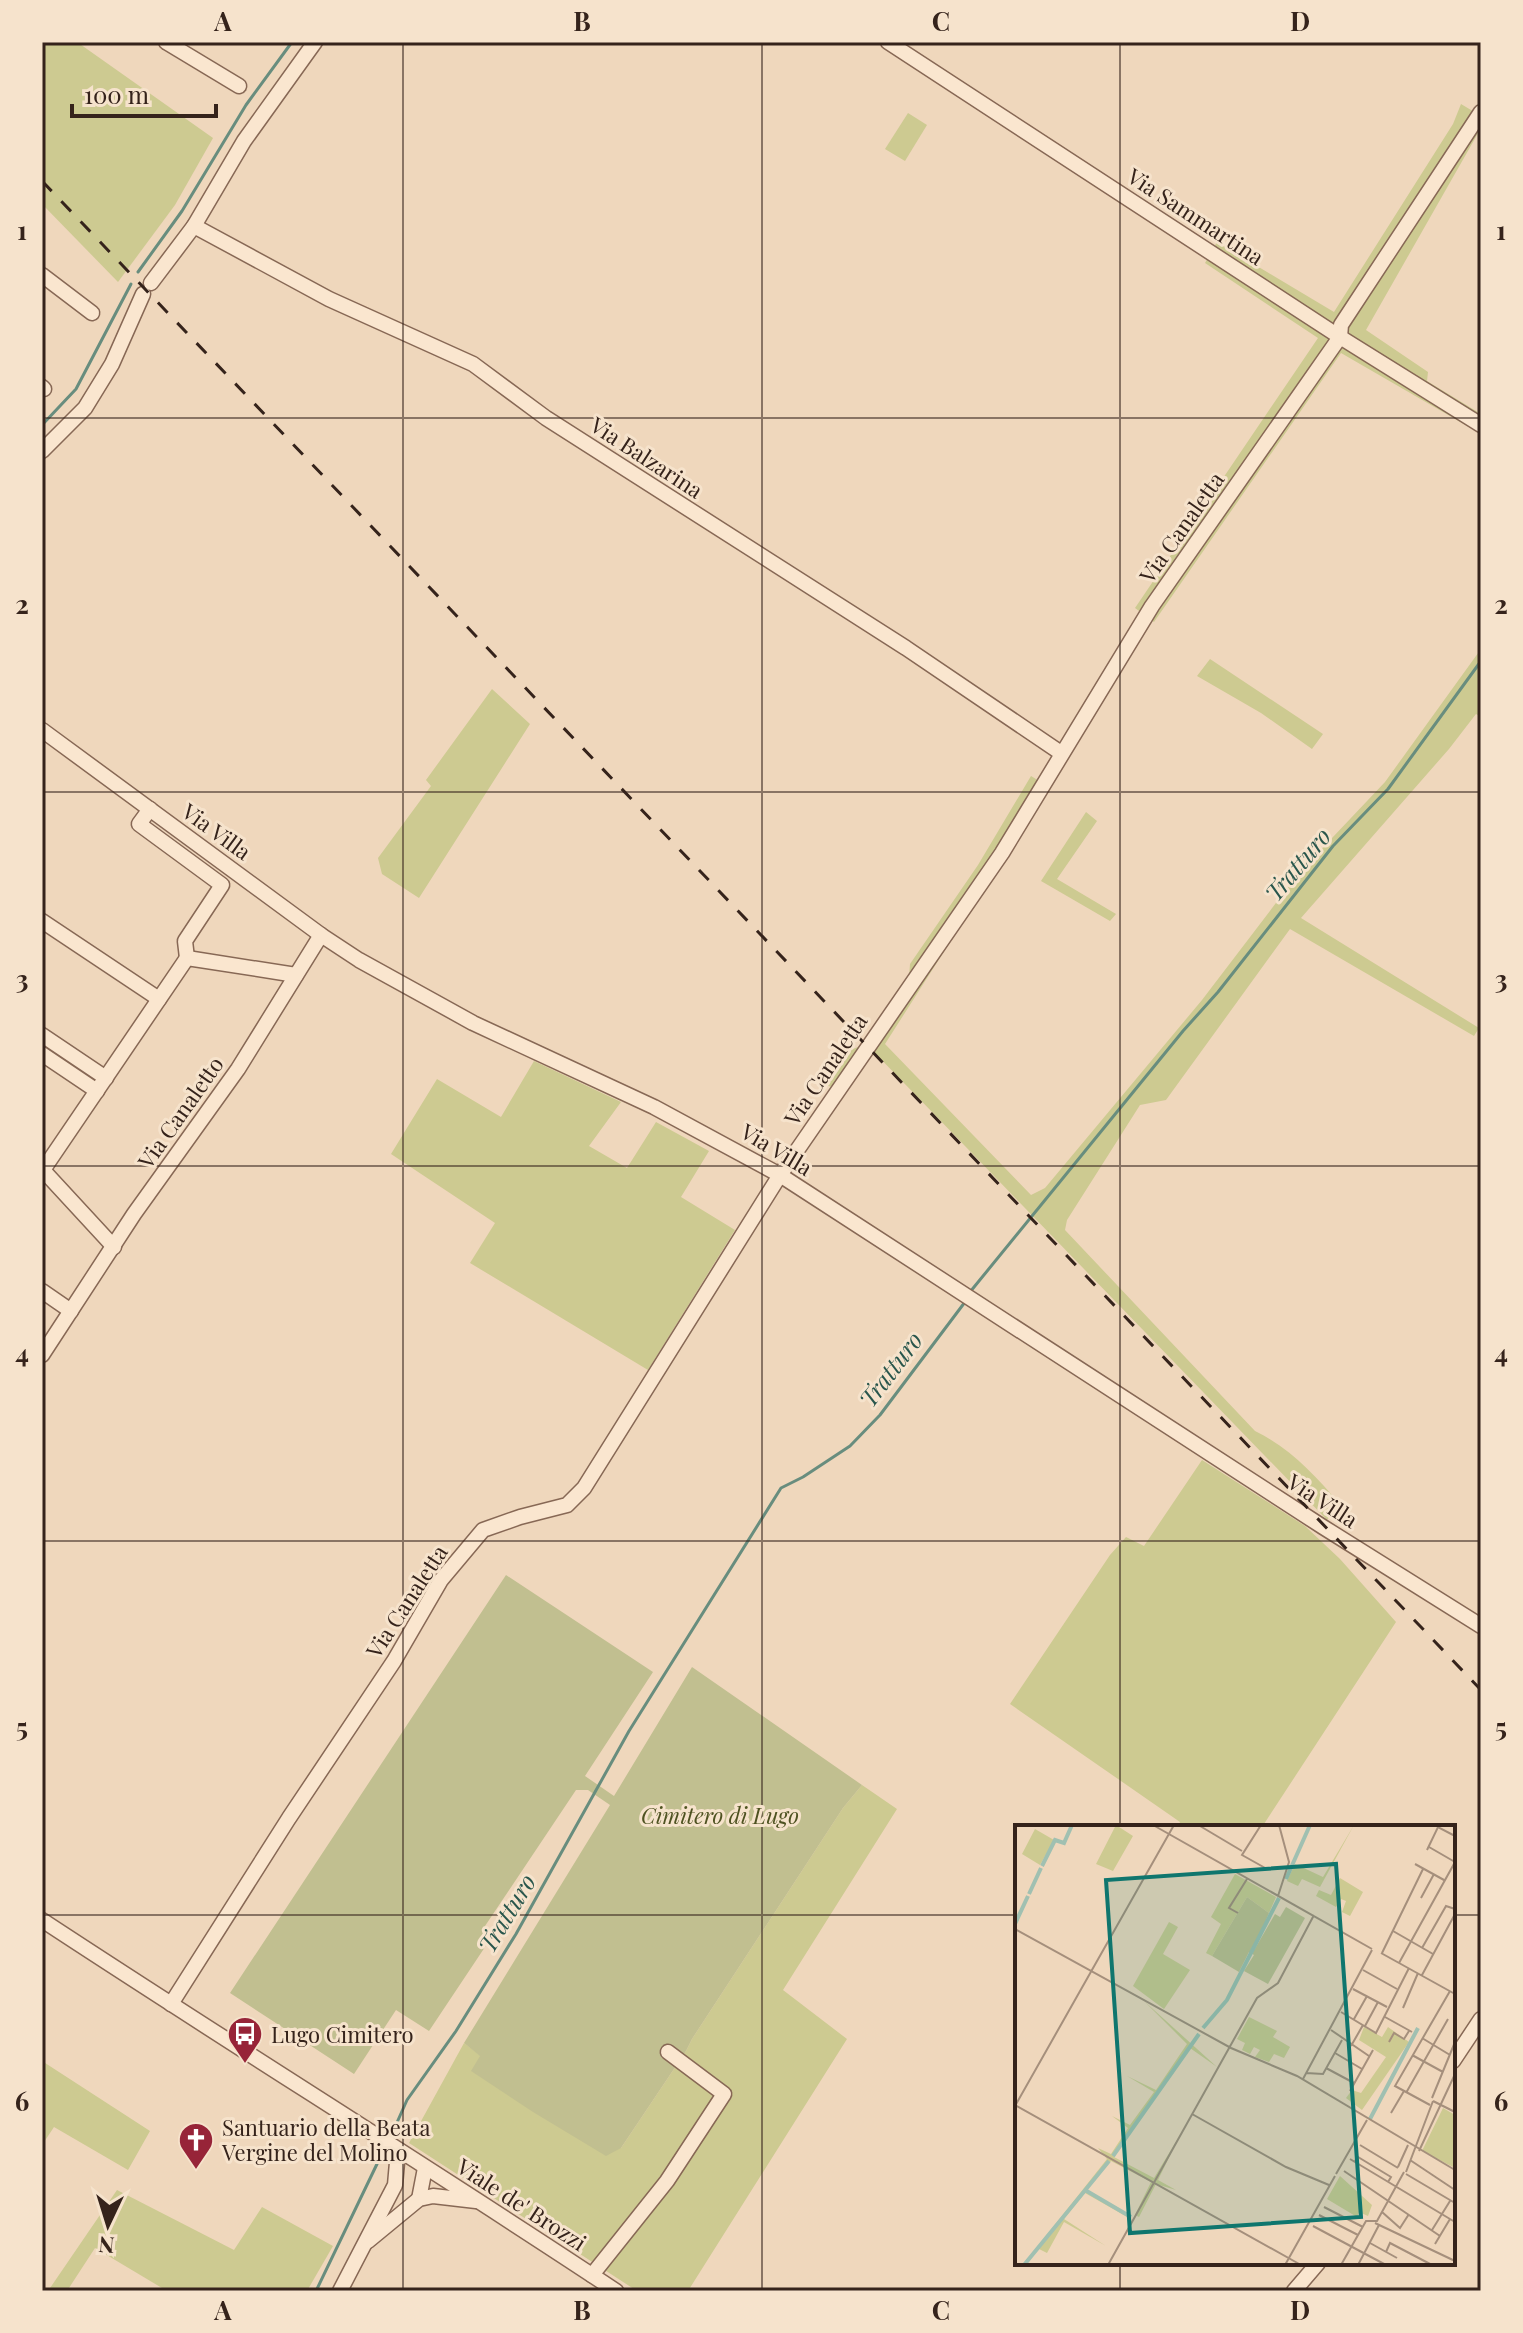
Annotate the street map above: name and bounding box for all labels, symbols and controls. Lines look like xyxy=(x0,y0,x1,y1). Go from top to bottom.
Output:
text: A xyxy=(213,3,232,38)
text: B xyxy=(573,3,591,38)
text: C xyxy=(932,3,950,38)
text: D xyxy=(1290,3,1310,38)
scale bar xyxy=(72,68,216,118)
text: 100 m xyxy=(84,78,149,110)
street label: Via Sammartina xyxy=(1121,160,1270,271)
text: 1 xyxy=(17,212,27,247)
text: 1 xyxy=(1496,212,1506,247)
street label: Via Balzarina xyxy=(584,409,709,505)
street label: Via Canaletta xyxy=(1131,466,1230,589)
text: 2 xyxy=(15,586,29,621)
text: 2 xyxy=(1494,586,1508,621)
street label: Via Villa xyxy=(176,795,258,866)
water label: Tratturo xyxy=(1257,820,1337,908)
text: 3 xyxy=(16,961,28,996)
text: 3 xyxy=(1495,961,1507,996)
street label: Via Canaletta xyxy=(776,1007,873,1132)
street label: Via Canaletto xyxy=(130,1050,230,1175)
street label: Via Villa xyxy=(735,1115,818,1182)
water label: Tratturo xyxy=(851,1325,929,1413)
text: 4 xyxy=(15,1335,29,1370)
text: 4 xyxy=(1494,1335,1508,1370)
street label: Via Villa xyxy=(1281,1466,1364,1534)
street label: Via Canaletta xyxy=(358,1539,454,1664)
text: 5 xyxy=(16,1709,28,1744)
text: 5 xyxy=(1495,1709,1507,1744)
park label: Cimitero di Lugo xyxy=(641,1800,799,1830)
inset map xyxy=(1015,1825,1455,2265)
water label: Tratturo xyxy=(470,1868,542,1958)
bus stop icon: Lugo Cimitero xyxy=(226,2015,264,2065)
place label: Lugo Cimitero xyxy=(271,2019,414,2049)
text: 6 xyxy=(15,2083,29,2118)
text: 6 xyxy=(1494,2083,1508,2118)
place label: Santuario della Beata Vergine del Molino xyxy=(221,2112,431,2167)
church icon: Santuario della Beata Vergine del Molino xyxy=(177,2121,215,2171)
street label: Viale de' Brozzi xyxy=(451,2150,593,2257)
north arrow xyxy=(68,2185,148,2265)
text: N xyxy=(97,2230,116,2261)
text: A xyxy=(213,2292,232,2327)
text: B xyxy=(573,2292,591,2327)
text: C xyxy=(932,2292,950,2327)
text: D xyxy=(1290,2292,1310,2327)

